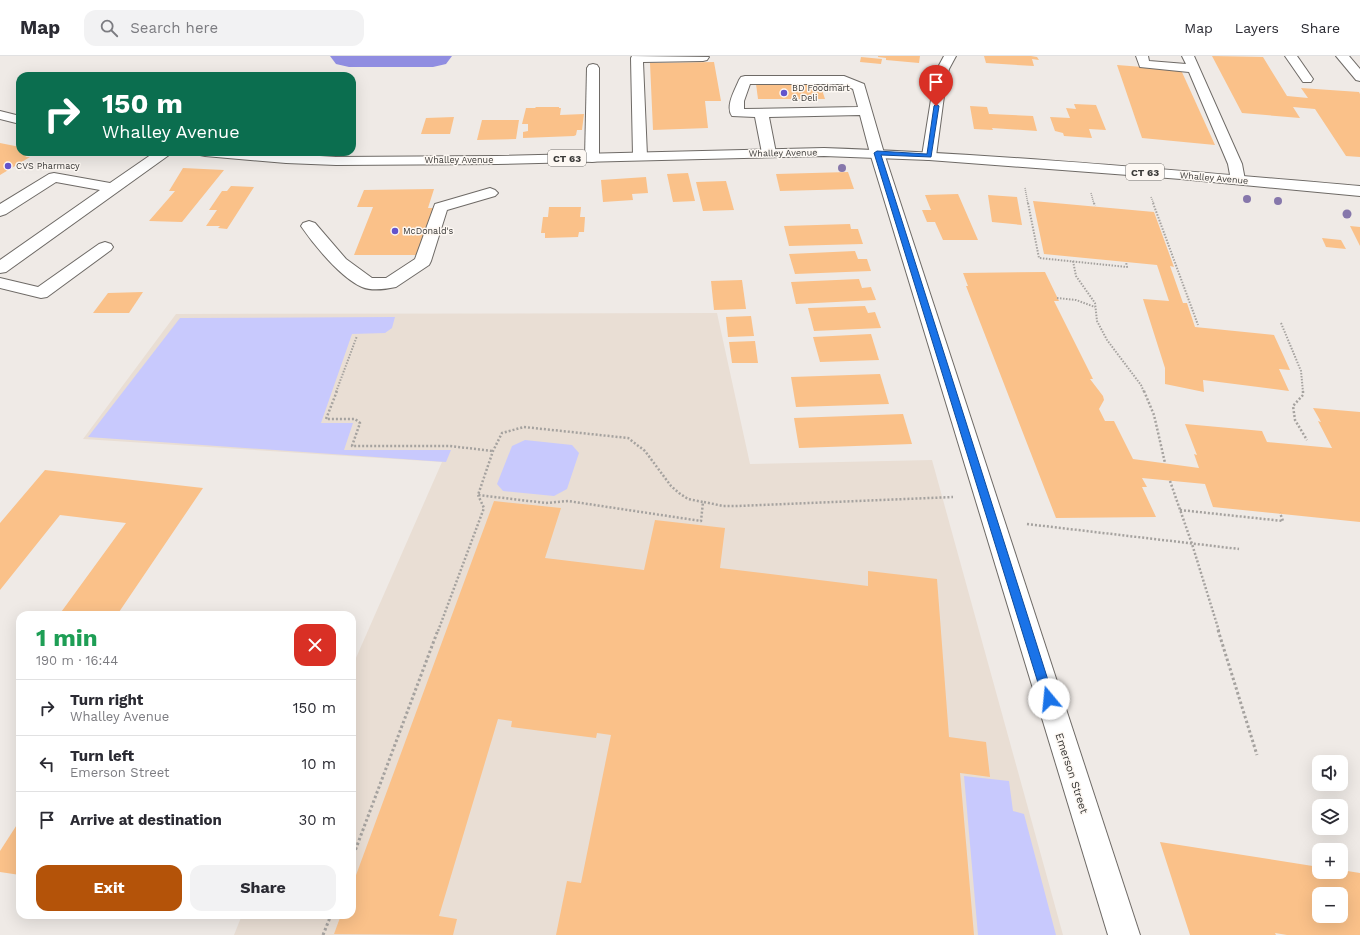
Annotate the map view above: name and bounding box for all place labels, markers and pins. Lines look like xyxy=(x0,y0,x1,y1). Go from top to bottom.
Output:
pin xyxy=(919,65,953,106)
place label: BD Foodmart & Deli xyxy=(792,83,850,103)
marker: BD Foodmart & Deli xyxy=(779,88,789,98)
marker: CVS Pharmacy xyxy=(3,161,13,171)
place label: CVS Pharmacy xyxy=(16,161,80,171)
marker: McDonald's xyxy=(390,226,400,236)
place label: McDonald's xyxy=(403,226,454,236)

